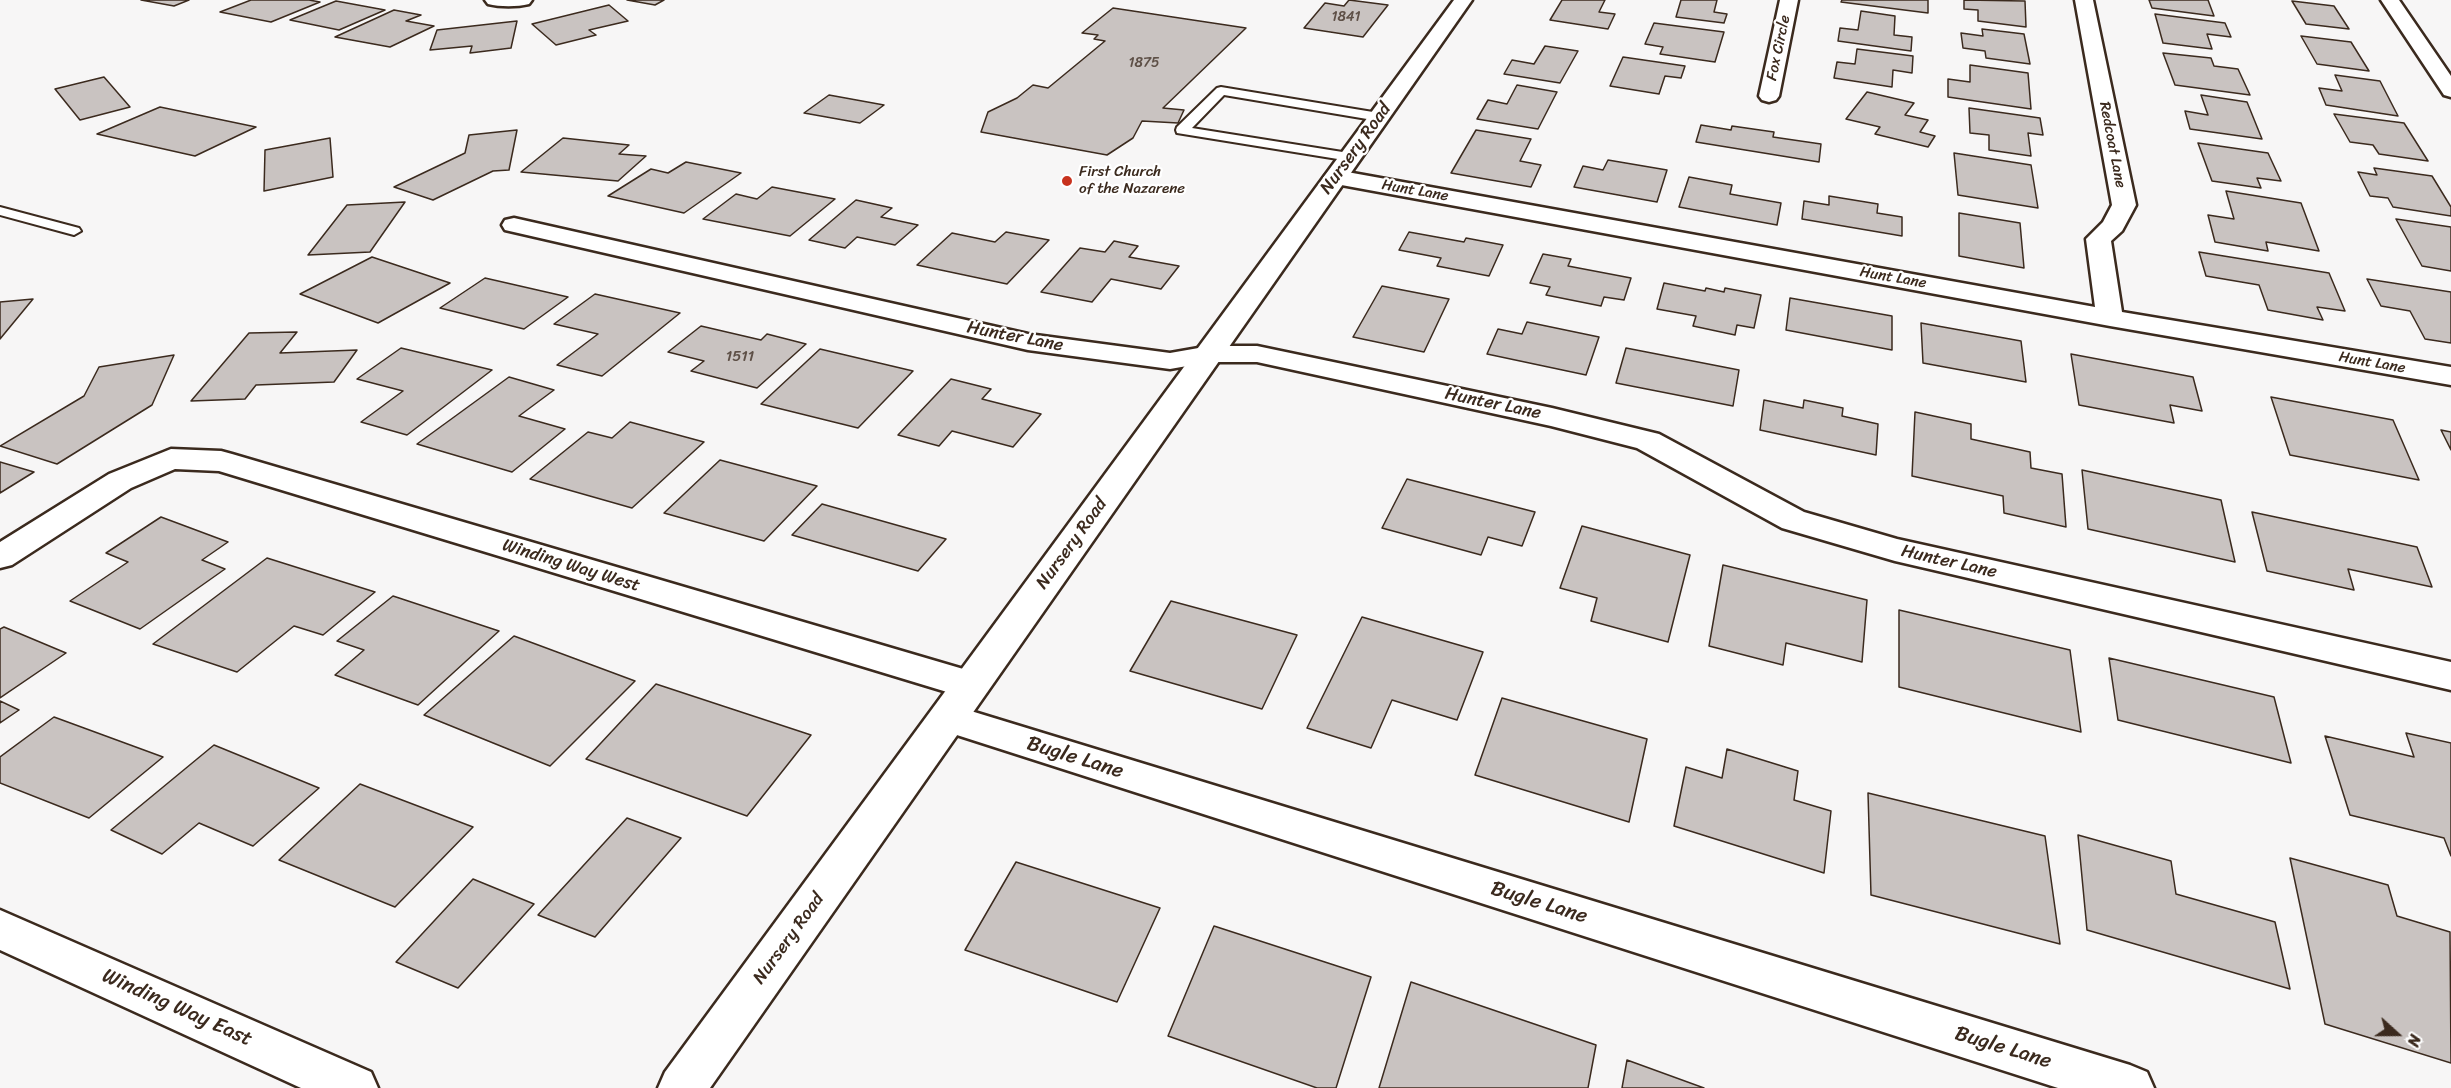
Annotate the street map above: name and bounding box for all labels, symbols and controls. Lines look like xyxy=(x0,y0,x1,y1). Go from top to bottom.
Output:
house number: 1841 xyxy=(1331,9,1361,25)
street label: Fox Circle xyxy=(1763,14,1795,82)
house number: 1875 xyxy=(1129,55,1159,71)
street label: Nursery Road xyxy=(1316,99,1396,199)
street label: Redcoat Lane xyxy=(2095,100,2129,190)
place label: First Church of the Nazarene xyxy=(1079,163,1185,198)
marker: First Church of the Nazarene xyxy=(1060,174,1074,188)
street label: Hunt Lane xyxy=(1380,176,1450,206)
street label: Hunt Lane xyxy=(1858,263,1928,293)
street label: Hunter Lane xyxy=(965,317,1065,357)
house number: 1511 xyxy=(726,348,754,366)
street label: Hunt Lane xyxy=(2337,348,2407,378)
street label: Hunter Lane xyxy=(1443,383,1543,425)
street label: Nursery Road xyxy=(1032,494,1112,594)
street label: Winding Way West xyxy=(500,535,642,597)
street label: Hunter Lane xyxy=(1899,541,1999,583)
street label: Bugle Lane xyxy=(1024,731,1126,785)
street label: Bugle Lane xyxy=(1488,876,1590,930)
street label: Nursery Road xyxy=(749,889,829,989)
street label: Winding Way East xyxy=(98,964,256,1052)
north arrow xyxy=(2367,1004,2427,1064)
street label: Bugle Lane xyxy=(1952,1021,2054,1075)
text: N xyxy=(2399,1030,2430,1051)

